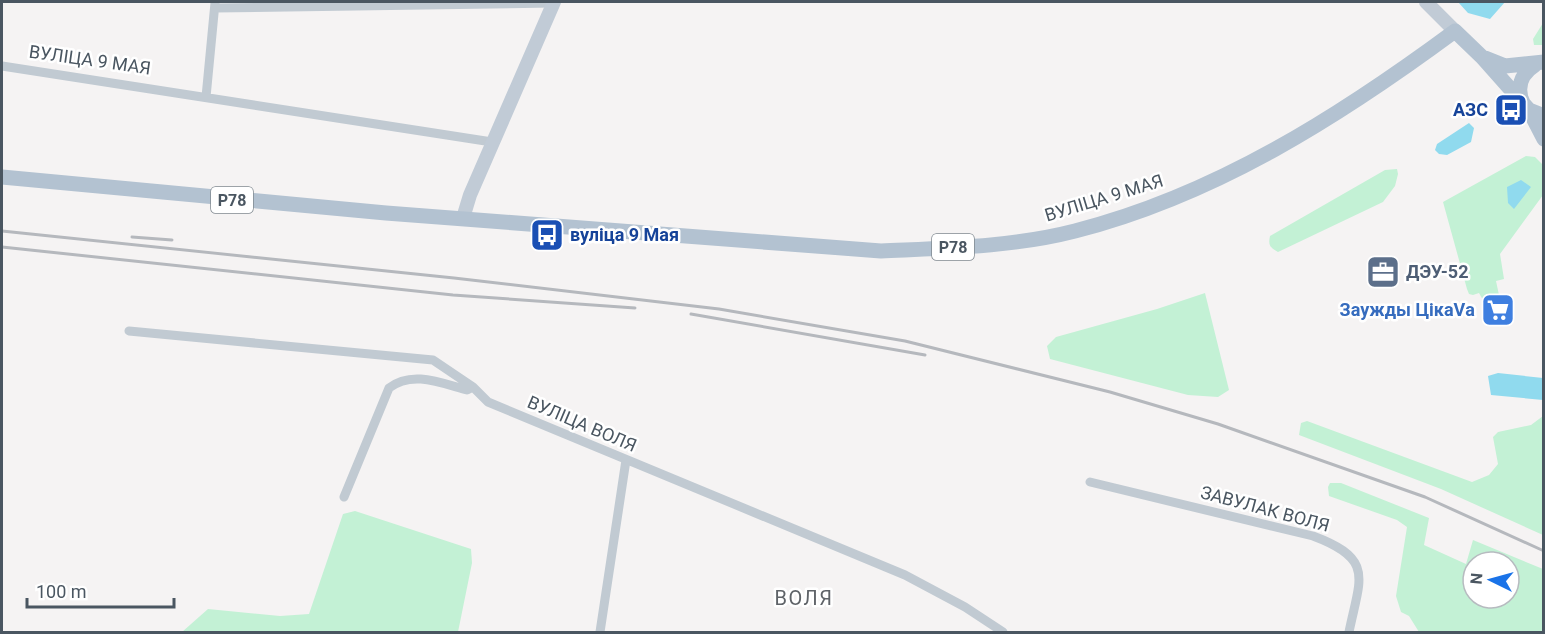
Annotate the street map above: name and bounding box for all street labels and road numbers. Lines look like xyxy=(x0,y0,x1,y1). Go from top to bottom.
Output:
street label: ВУЛІЦА 9 МАЯ xyxy=(28,41,152,78)
street label: ВУЛІЦА 9 МАЯ xyxy=(1042,170,1166,226)
road number: Р78 xyxy=(211,187,253,213)
road number: Р78 xyxy=(932,234,974,260)
street label: ВУЛІЦА ВОЛЯ xyxy=(524,391,640,456)
street label: ЗАВУЛАК ВОЛЯ xyxy=(1198,481,1332,536)

